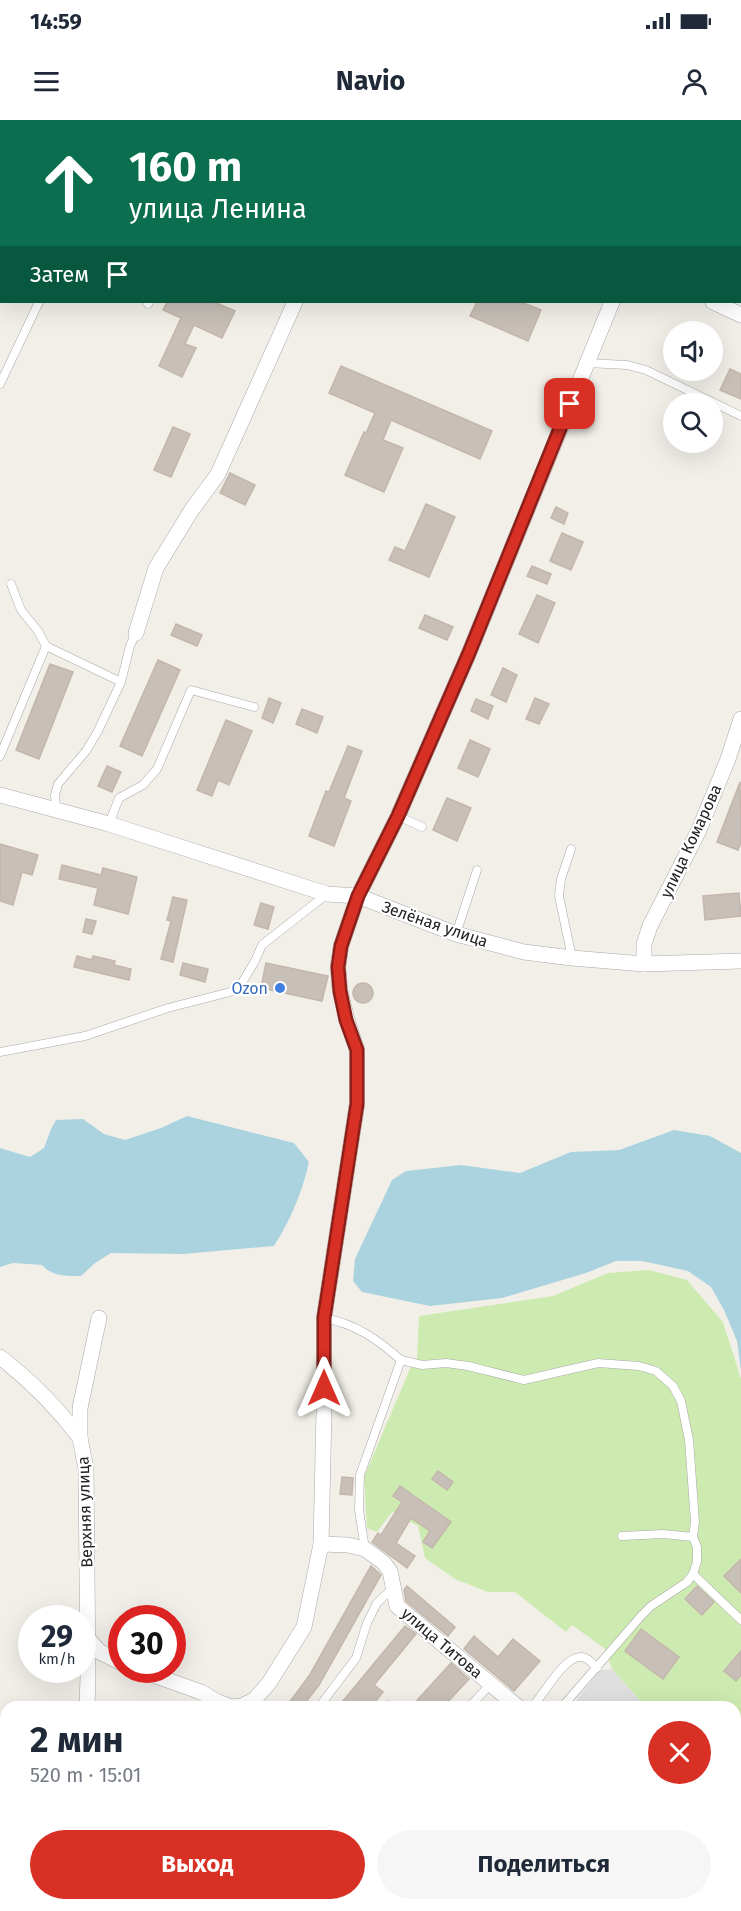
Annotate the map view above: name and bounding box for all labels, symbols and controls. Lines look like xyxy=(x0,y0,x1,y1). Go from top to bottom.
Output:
text: 14:59 xyxy=(30,8,82,35)
icon: menu xyxy=(30,65,63,98)
text: Navio xyxy=(336,65,405,97)
icon: person xyxy=(678,65,711,98)
text: 160 m xyxy=(129,142,242,192)
icon: ahead xyxy=(30,144,108,222)
text: улица Ленина xyxy=(129,193,307,225)
icon: arrive xyxy=(101,258,134,291)
text: Затем xyxy=(30,261,89,288)
map controls xyxy=(663,321,723,453)
button: sound xyxy=(663,321,723,381)
pin xyxy=(544,378,595,429)
icon: arrive xyxy=(553,387,586,420)
button: search xyxy=(663,393,723,453)
street label: улица Комарова xyxy=(656,781,726,901)
street label: Зелёная улица xyxy=(380,897,490,951)
place label: Ozon xyxy=(231,979,268,998)
marker: Ozon xyxy=(273,981,287,995)
position arrow xyxy=(292,1356,356,1420)
street label: Верхняя улица xyxy=(74,1456,96,1568)
street label: улица Титова xyxy=(398,1604,486,1682)
speed limit sign: 30 xyxy=(108,1605,186,1683)
text: 29 xyxy=(41,1619,73,1655)
text: km/h xyxy=(38,1650,76,1668)
text: 2 мин xyxy=(30,1718,124,1762)
button: close xyxy=(648,1721,711,1784)
text: 520 m · 15:01 xyxy=(30,1763,141,1787)
button: Выход xyxy=(30,1830,365,1899)
button: Поделиться xyxy=(377,1830,711,1899)

